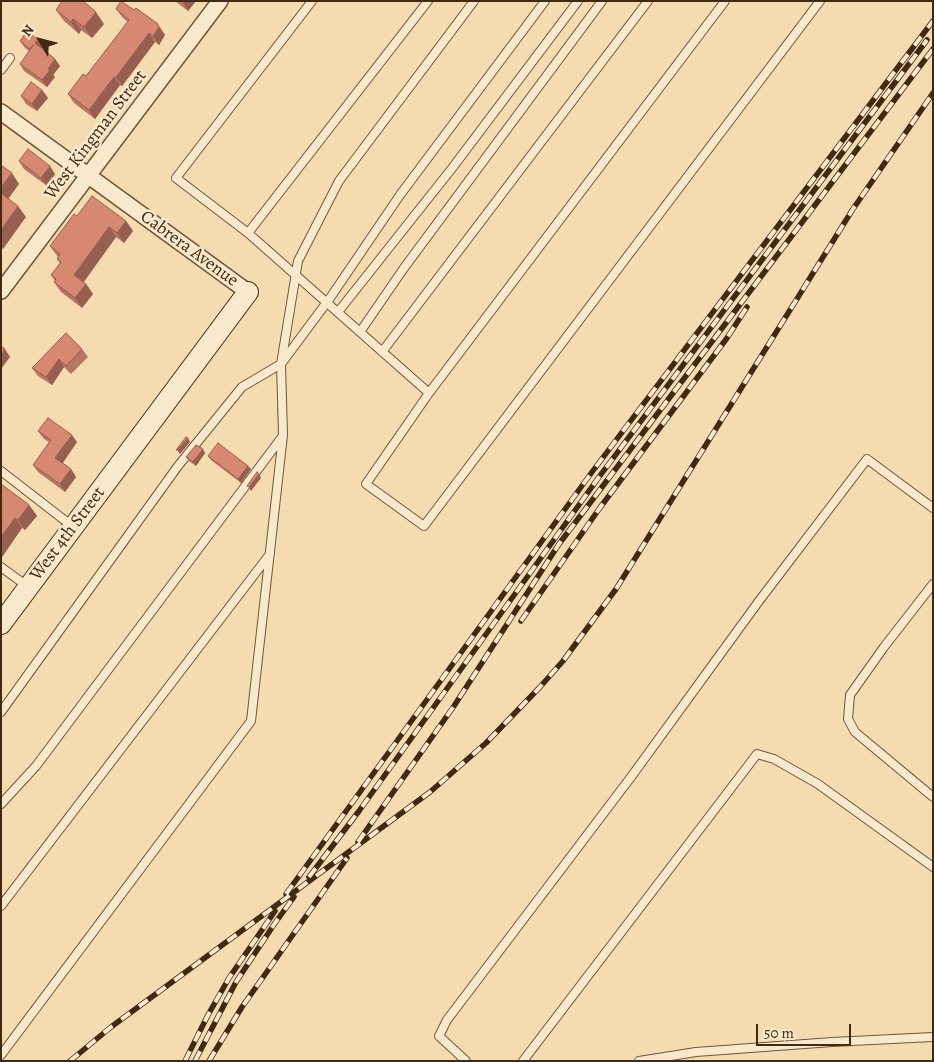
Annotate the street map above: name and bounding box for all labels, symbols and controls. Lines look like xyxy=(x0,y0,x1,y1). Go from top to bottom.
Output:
north arrow xyxy=(15,15,65,65)
text: N xyxy=(17,21,38,40)
street label: West Kingman Street xyxy=(40,66,152,204)
street label: Cabrera Avenue xyxy=(136,206,242,292)
street label: West 4th Street xyxy=(26,483,110,585)
scale bar xyxy=(759,1014,854,1046)
text: 50 m xyxy=(764,1023,794,1043)

